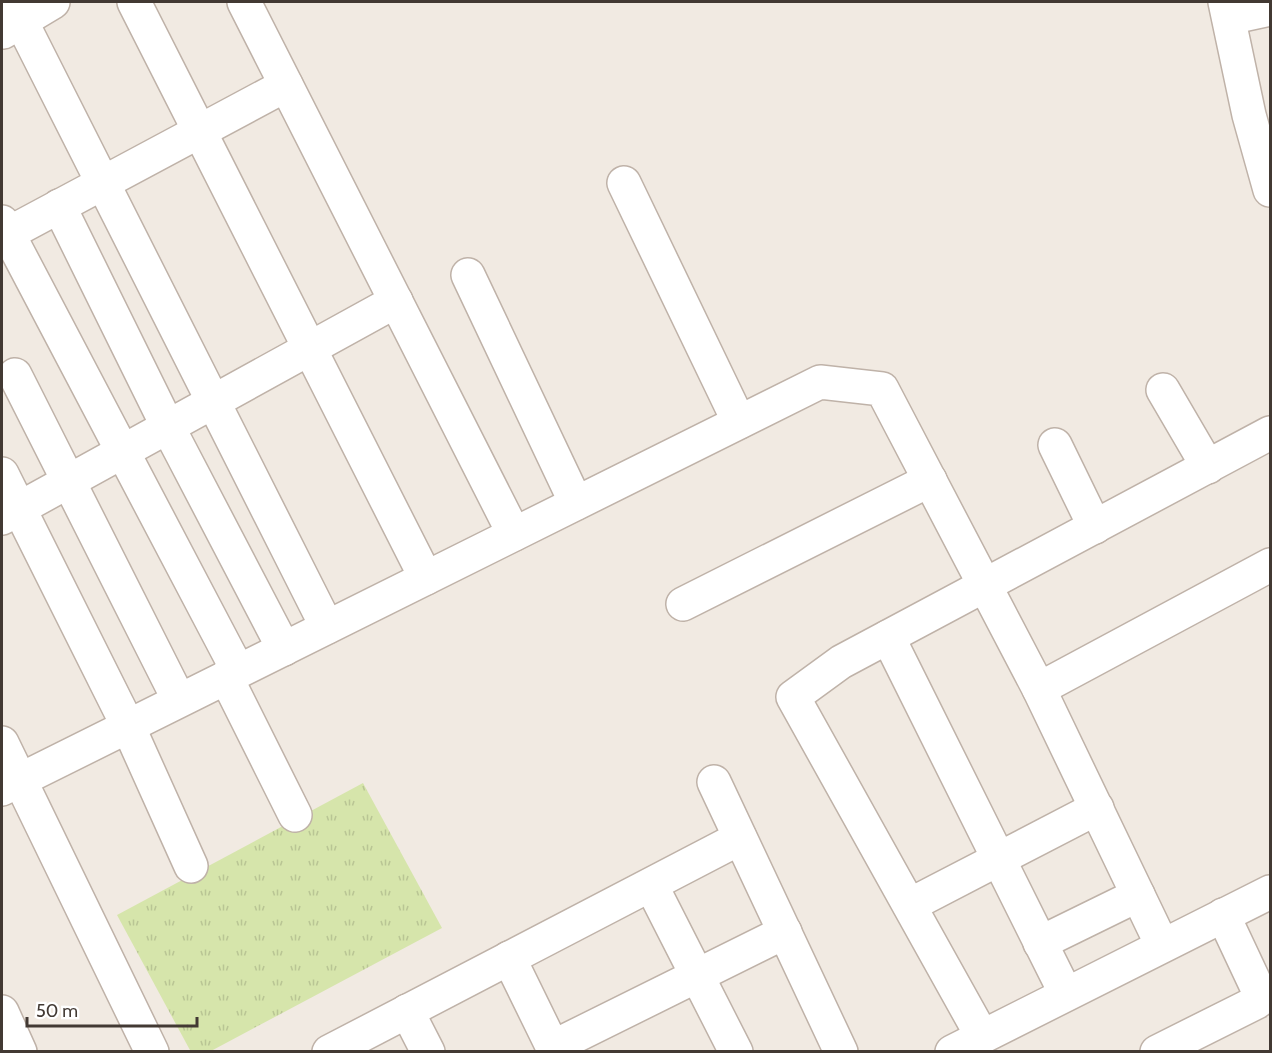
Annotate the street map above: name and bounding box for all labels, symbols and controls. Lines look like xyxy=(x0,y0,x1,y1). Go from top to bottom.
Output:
scale bar xyxy=(27,990,196,1028)
text: 50 m xyxy=(36,1000,78,1022)

